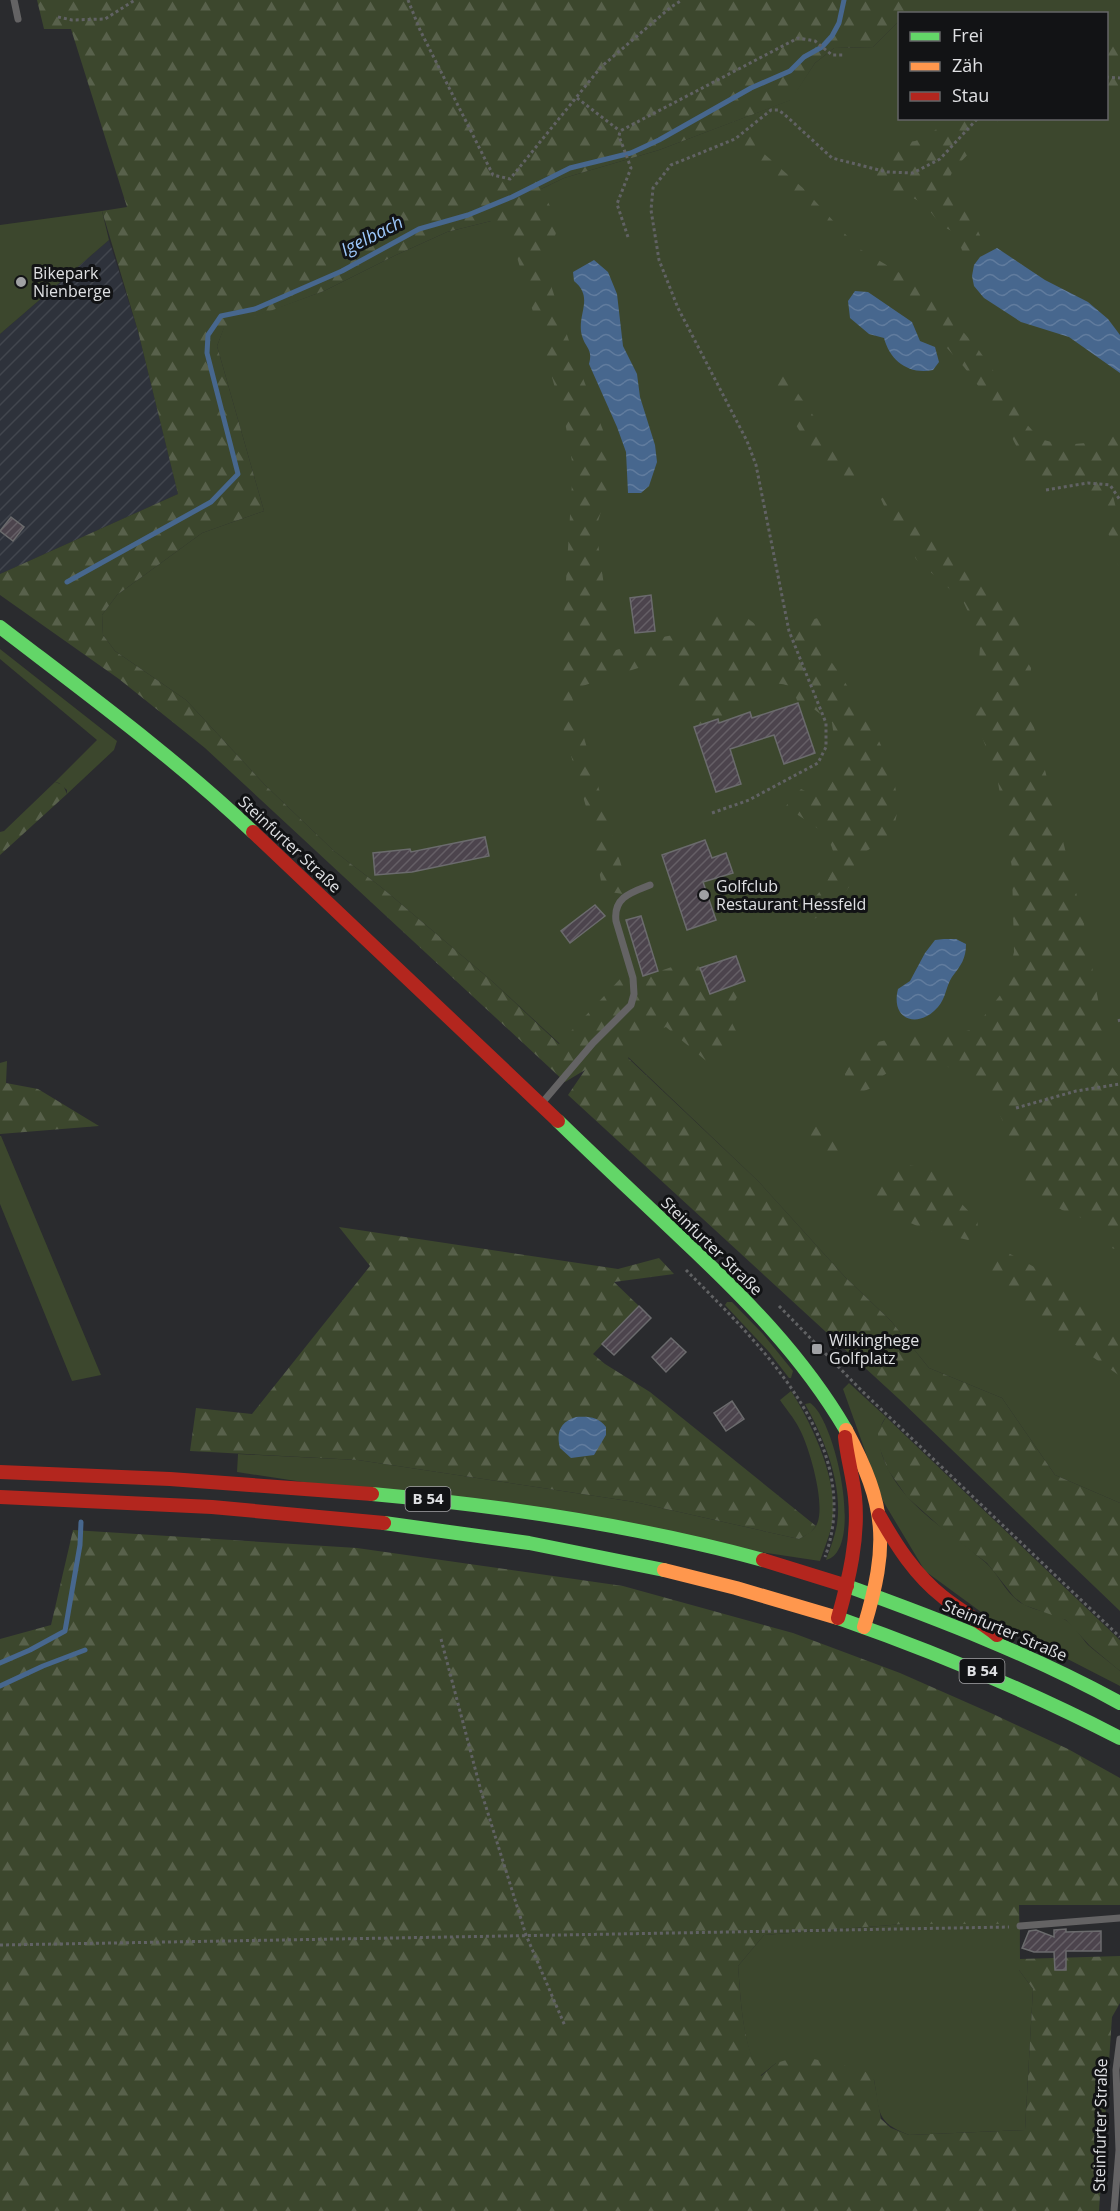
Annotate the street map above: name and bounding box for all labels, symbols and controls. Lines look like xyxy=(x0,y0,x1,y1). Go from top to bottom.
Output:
legend xyxy=(898,12,1108,120)
text: Frei xyxy=(952,23,983,47)
text: Zäh xyxy=(952,53,983,77)
text: Stau xyxy=(952,83,989,107)
water label: Igelbach xyxy=(336,209,407,261)
place label: Bikepark Nienberge xyxy=(33,262,111,302)
marker: Bikepark Nienberge xyxy=(14,275,28,289)
street label: Steinfurter Straße xyxy=(234,791,346,898)
place label: Golfclub Restaurant Hessfeld xyxy=(716,875,866,915)
marker: Golfclub Restaurant Hessfeld xyxy=(697,888,711,902)
street label: Steinfurter Straße xyxy=(656,1192,768,1300)
place label: Wilkinghege Golfplatz xyxy=(829,1329,919,1369)
marker: Wilkinghege Golfplatz xyxy=(810,1342,824,1356)
road number: B 54 xyxy=(406,1487,450,1511)
street label: Steinfurter Straße xyxy=(939,1594,1071,1666)
road number: B 54 xyxy=(960,1659,1004,1683)
street label: Steinfurter Straße xyxy=(1088,2058,1112,2192)

